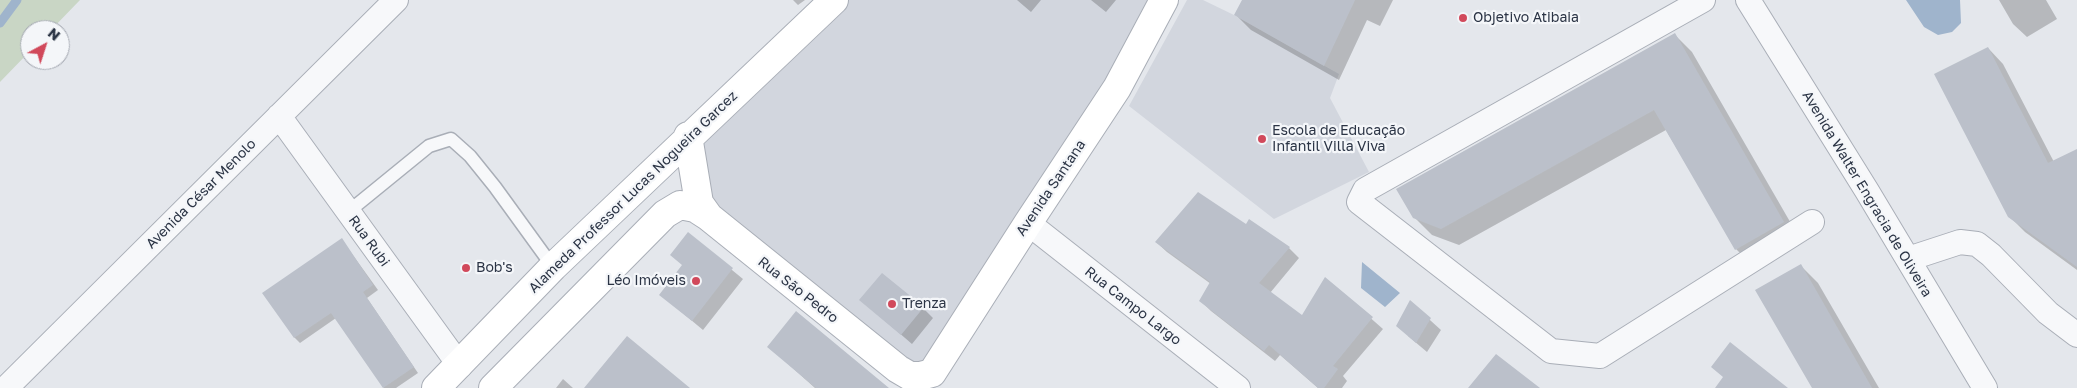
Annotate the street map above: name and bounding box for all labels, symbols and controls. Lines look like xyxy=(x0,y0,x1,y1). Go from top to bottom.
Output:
place label: Objetivo Atibaia xyxy=(1473,10,1579,26)
marker: Objetivo Atibaia xyxy=(1457,12,1469,24)
north arrow xyxy=(20,20,70,70)
text: N xyxy=(45,24,64,44)
street label: Alameda Professor Lucas Nogueira Garcez xyxy=(525,88,741,296)
street label: Avenida Walter Engracia de Oliveira xyxy=(1799,88,1935,300)
place label: Escola de Educação Infantil Villa Viva xyxy=(1272,123,1405,156)
marker: Escola de Educação Infantil Villa Viva xyxy=(1256,133,1268,145)
street label: Avenida César Menolo xyxy=(143,136,259,252)
street label: Avenida Santana xyxy=(1013,137,1089,239)
street label: Rua Rubi xyxy=(345,212,393,270)
street label: Rua São Pedro xyxy=(754,253,842,327)
place label: Bob's xyxy=(476,260,513,276)
marker: Bob's xyxy=(460,262,472,274)
street label: Rua Campo Largo xyxy=(1081,263,1185,349)
place label: Léo Imóveis xyxy=(606,273,686,289)
marker: Léo Imóveis xyxy=(690,275,702,287)
place label: Trenza xyxy=(902,296,947,312)
marker: Trenza xyxy=(886,298,898,310)

